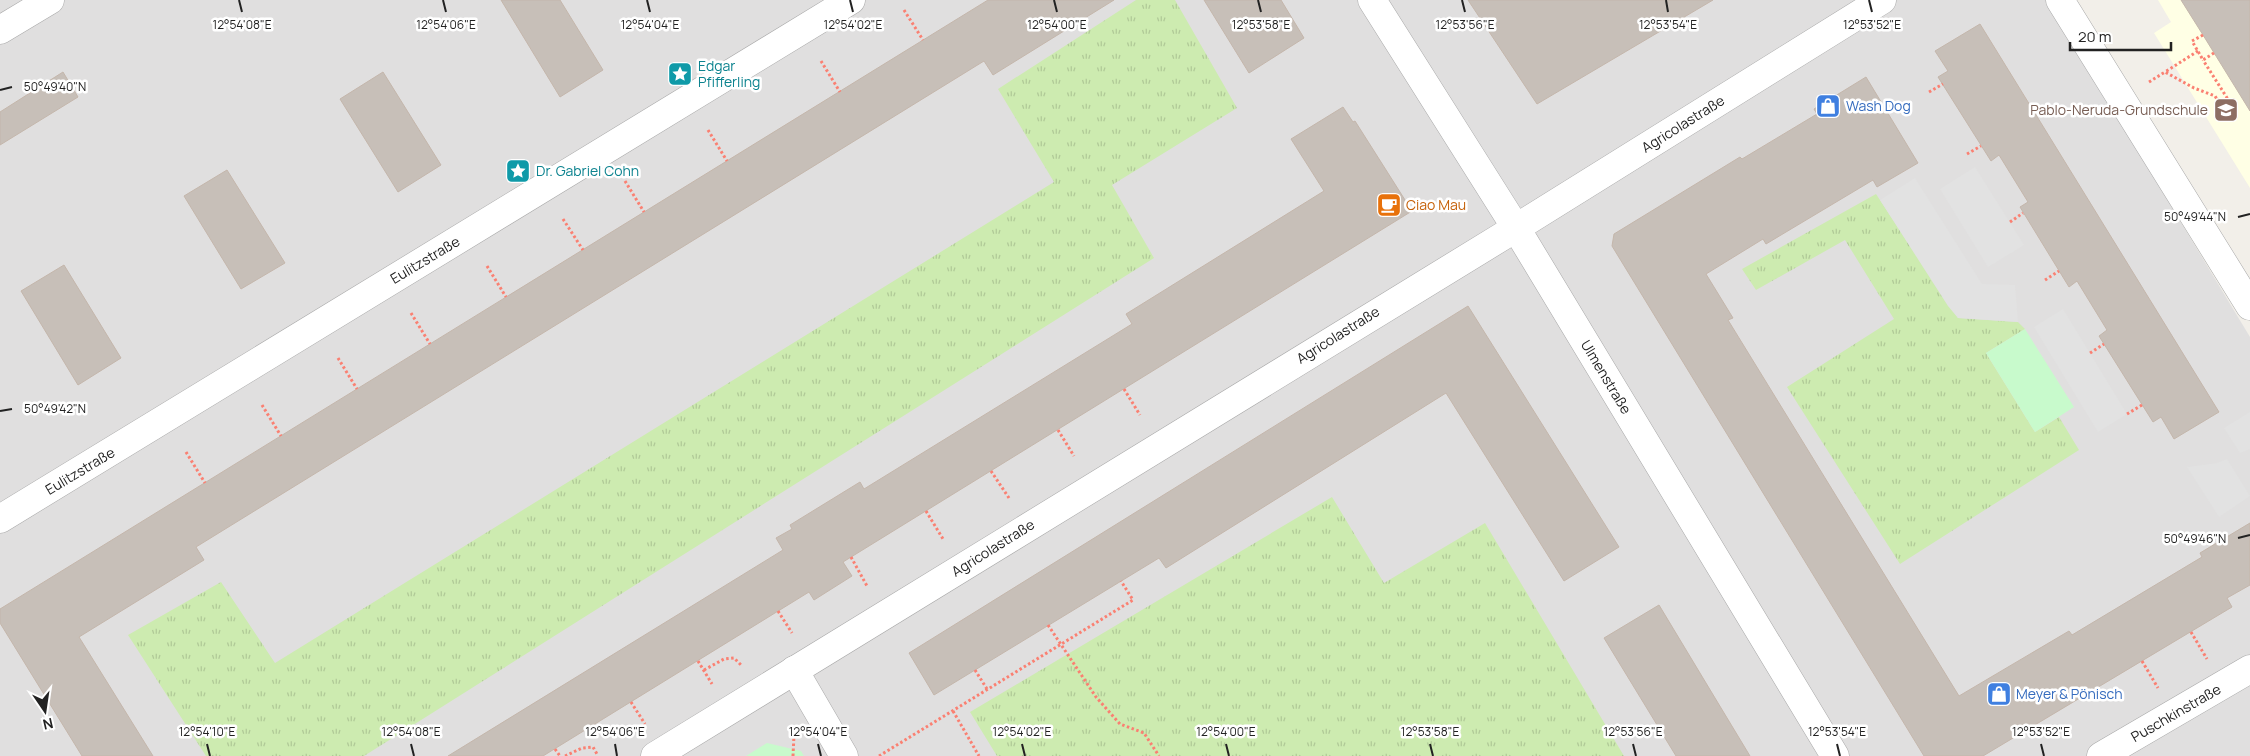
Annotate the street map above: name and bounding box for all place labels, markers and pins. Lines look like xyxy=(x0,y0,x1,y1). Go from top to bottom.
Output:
place label: Edgar Pfifferling xyxy=(698,56,760,91)
place icon: Edgar Pfifferling xyxy=(667,61,693,87)
shop icon: Wash Dog xyxy=(1815,93,1841,119)
place label: Wash Dog xyxy=(1846,96,1911,115)
school or university icon: Pablo-Neruda-Grundschule xyxy=(2213,97,2239,123)
place label: Pablo-Neruda-Grundschule xyxy=(2030,100,2208,119)
place icon: Dr. Gabriel Cohn xyxy=(505,158,531,184)
place label: Dr. Gabriel Cohn xyxy=(536,161,639,180)
cafe icon: Ciao Mau xyxy=(1376,192,1402,218)
place label: Ciao Mau xyxy=(1406,195,1466,214)
shop icon: Meyer & Pönisch xyxy=(1986,681,2012,707)
place label: Meyer & Pönisch xyxy=(2016,684,2123,703)

